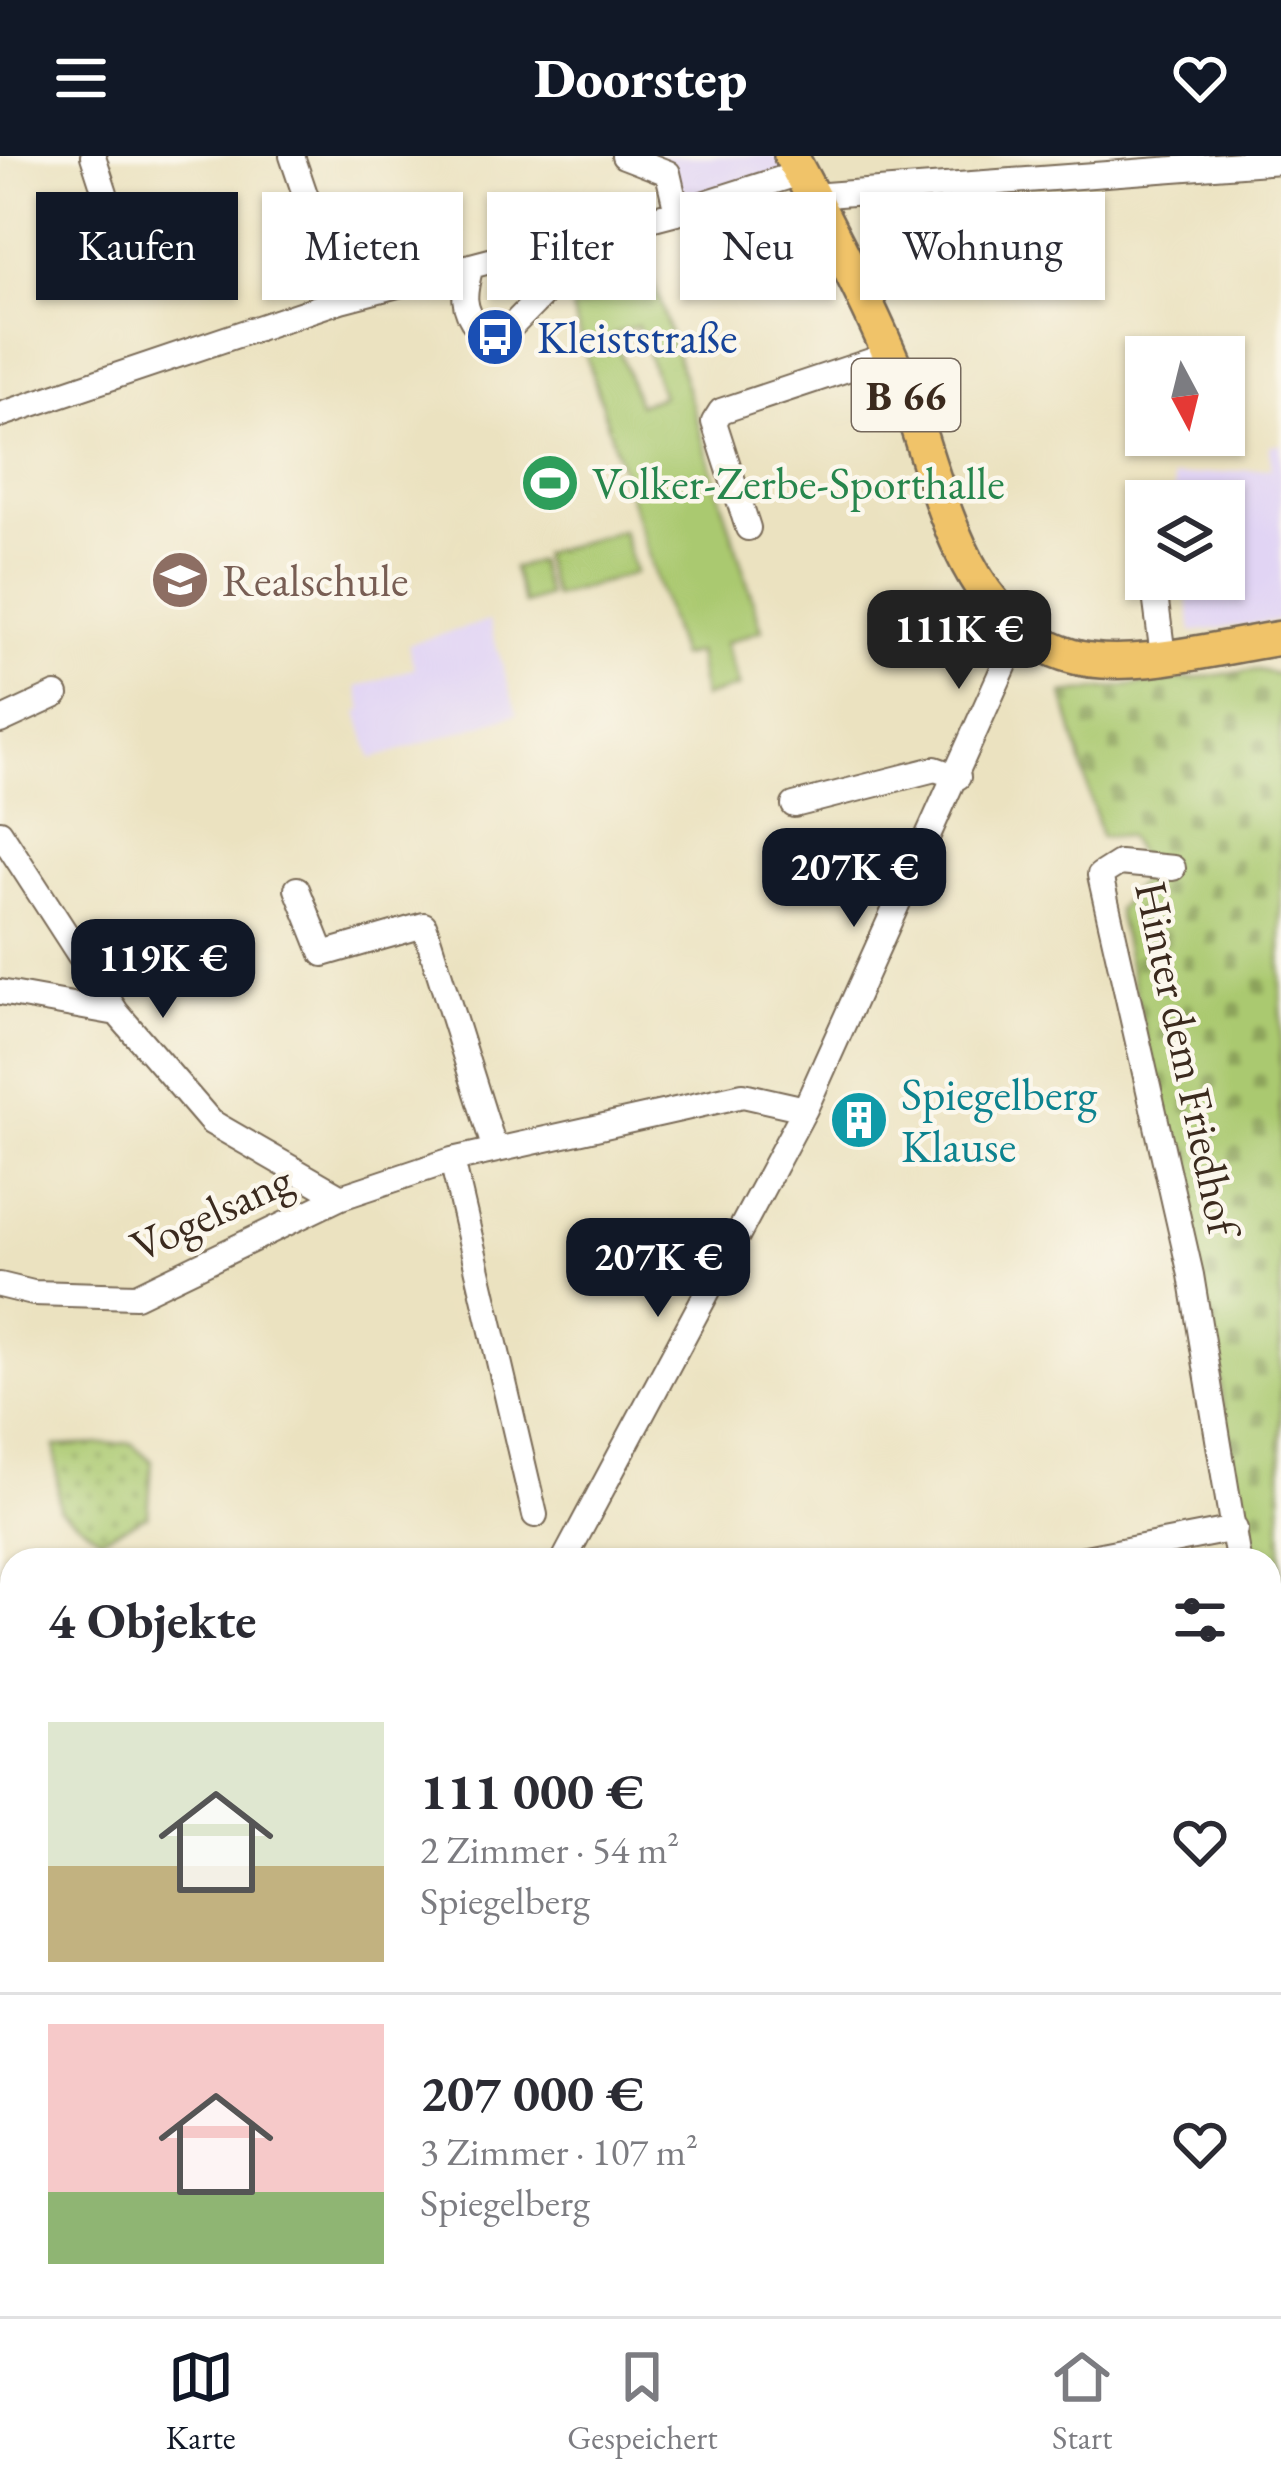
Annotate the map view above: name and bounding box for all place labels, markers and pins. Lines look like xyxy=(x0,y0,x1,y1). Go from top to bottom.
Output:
bus stop icon: Kleiststraße xyxy=(464,306,526,368)
place label: Kleiststraße xyxy=(537,308,738,366)
sports icon: Volker-Zerbe-Sporthalle xyxy=(519,452,581,514)
place label: Volker-Zerbe-Sporthalle xyxy=(592,454,1005,512)
school or university icon: Realschule xyxy=(149,549,211,611)
place label: Realschule xyxy=(222,551,408,609)
pin: 111K € xyxy=(861,590,1057,692)
pin: 207K € xyxy=(756,828,952,930)
pin: 119K € xyxy=(65,919,261,1021)
place label: Spiegelberg Klause xyxy=(901,1065,1098,1175)
building icon: Spiegelberg Klause xyxy=(828,1089,890,1151)
pin: 207K € xyxy=(560,1218,756,1320)

